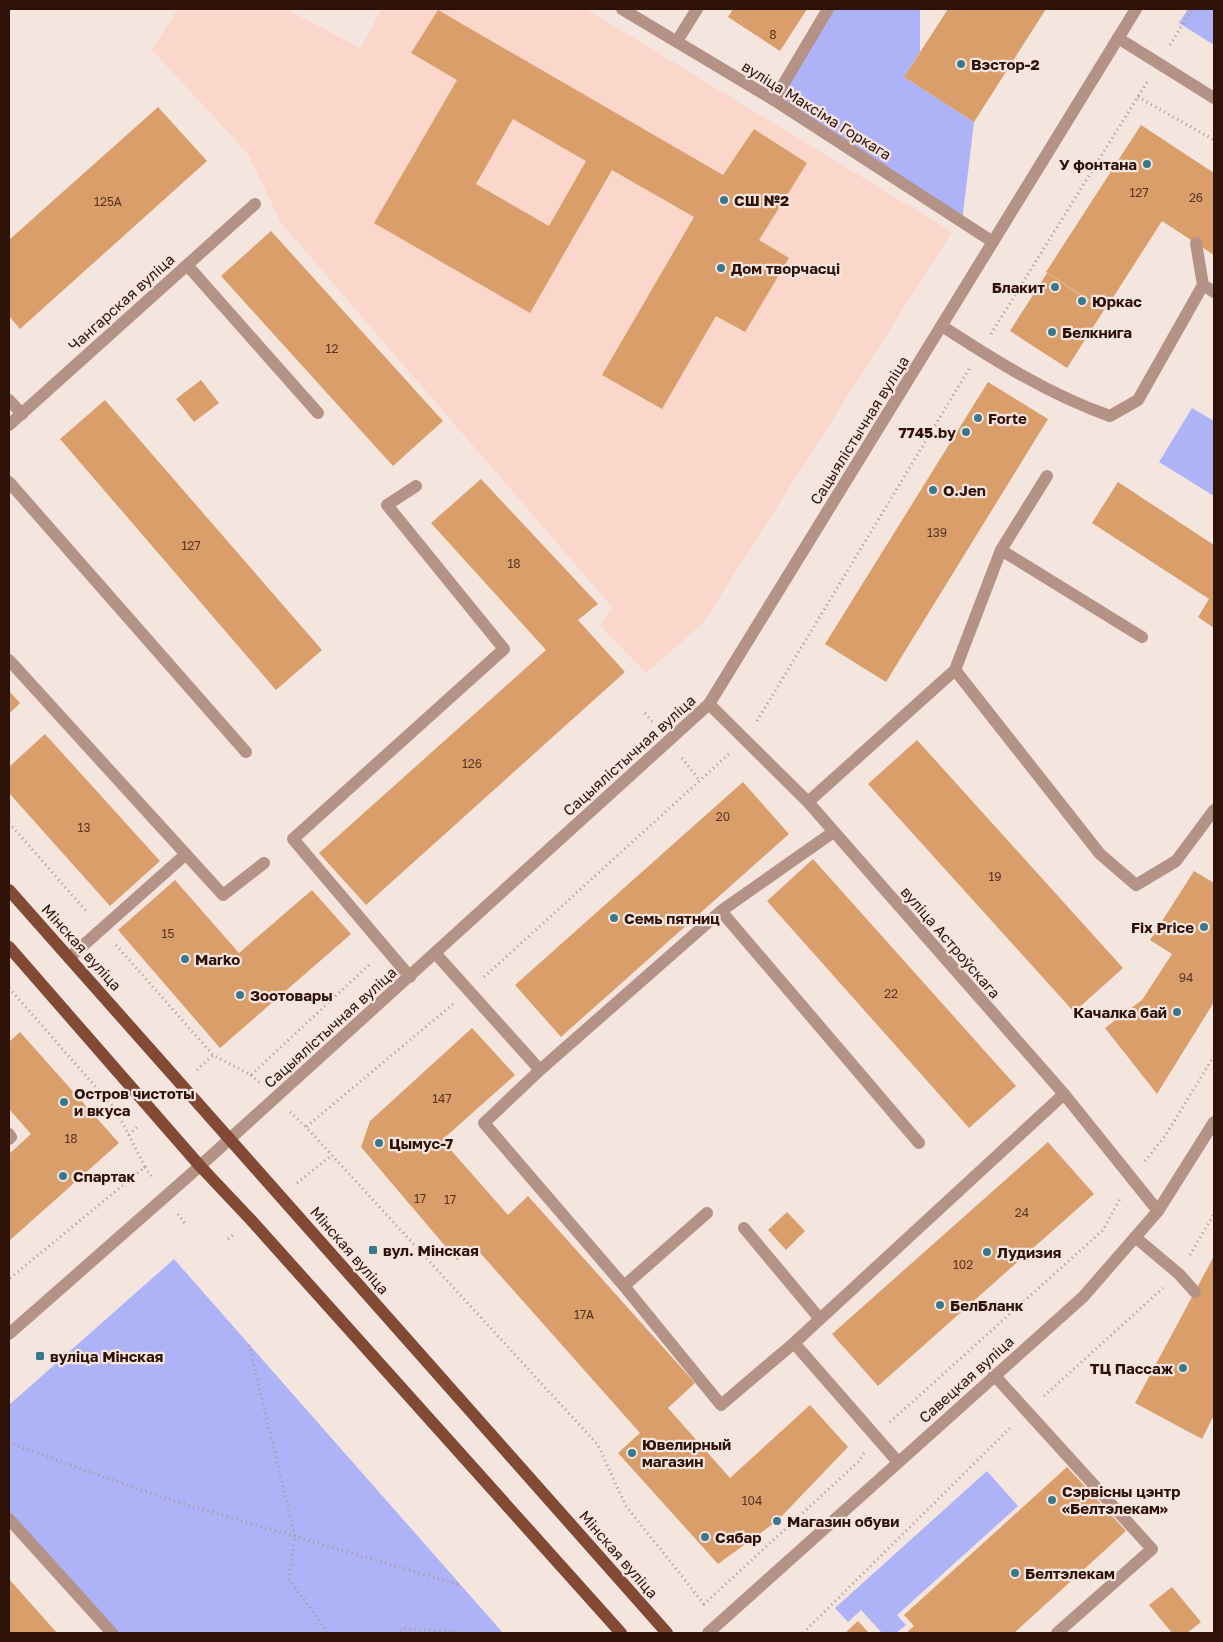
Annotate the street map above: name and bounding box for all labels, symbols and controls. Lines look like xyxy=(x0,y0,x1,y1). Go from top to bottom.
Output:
house number: 8 xyxy=(769,27,777,42)
place label: Вэстор-2 xyxy=(971,55,1040,73)
street label: вуліца Максіма Горкага xyxy=(739,57,895,163)
marker: Вэстор-2 xyxy=(955,58,967,70)
place label: У фонтана xyxy=(1059,155,1137,173)
marker: У фонтана xyxy=(1141,158,1153,170)
house number: 127 xyxy=(1129,185,1149,200)
house number: 26 xyxy=(1189,190,1203,205)
place label: СШ №2 xyxy=(734,191,789,209)
house number: 125А xyxy=(94,194,122,209)
marker: СШ №2 xyxy=(718,194,730,206)
street label: Чангарская вуліца xyxy=(64,250,178,354)
place label: Дом творчасці xyxy=(731,259,840,277)
marker: Дом творчасці xyxy=(715,262,727,274)
place label: Блакит xyxy=(992,278,1045,296)
marker: Блакит xyxy=(1049,281,1061,293)
place label: Юркас xyxy=(1092,292,1142,310)
marker: Юркас xyxy=(1076,295,1088,307)
place label: Белкнига xyxy=(1062,323,1132,341)
marker: Белкнига xyxy=(1046,326,1058,338)
house number: 12 xyxy=(326,341,338,356)
street label: Сацыялістычная вуліца xyxy=(806,352,912,508)
place label: Forte xyxy=(988,409,1027,427)
marker: Forte xyxy=(972,412,984,424)
place label: 7745.by xyxy=(898,423,956,441)
marker: 7745.by xyxy=(960,426,972,438)
place label: O.Jen xyxy=(943,481,986,499)
marker: O.Jen xyxy=(927,484,939,496)
house number: 139 xyxy=(927,525,947,540)
house number: 127 xyxy=(181,538,201,553)
house number: 18 xyxy=(507,556,521,571)
street label: Сацыялістычная вуліца xyxy=(559,691,699,819)
house number: 126 xyxy=(462,756,482,771)
house number: 20 xyxy=(716,809,730,824)
house number: 13 xyxy=(78,820,90,835)
house number: 19 xyxy=(988,869,1002,884)
street label: вуліца Астроўскага xyxy=(897,882,1005,1002)
street label: Мінская вуліца xyxy=(38,900,126,994)
place label: Семь пятниц xyxy=(624,909,720,927)
marker: Семь пятниц xyxy=(608,912,620,924)
place label: Fix Price xyxy=(1131,918,1194,936)
marker: Fix Price xyxy=(1198,921,1210,933)
house number: 15 xyxy=(162,926,174,941)
place label: Marko xyxy=(195,950,240,968)
marker: Marko xyxy=(179,953,191,965)
street label: Сацыялістычная вуліца xyxy=(260,963,400,1091)
house number: 94 xyxy=(1179,970,1193,985)
place label: Зоотовары xyxy=(250,986,333,1004)
house number: 22 xyxy=(884,986,898,1001)
marker: Зоотовары xyxy=(234,989,246,1001)
place label: Качалка бай xyxy=(1073,1003,1167,1021)
marker: Качалка бай xyxy=(1171,1006,1183,1018)
place label: Остров чистоты и вкуса xyxy=(74,1084,195,1119)
house number: 147 xyxy=(432,1091,452,1106)
marker: Остров чистоты и вкуса xyxy=(58,1096,70,1108)
house number: 18 xyxy=(64,1131,78,1146)
place label: Цымус-7 xyxy=(389,1134,453,1152)
marker: Цымус-7 xyxy=(373,1137,385,1149)
place label: Спартак xyxy=(73,1167,136,1185)
marker: Спартак xyxy=(57,1170,69,1182)
house number: 17 xyxy=(414,1191,426,1206)
house number: 17 xyxy=(444,1192,456,1207)
street label: Мінская вуліца xyxy=(307,1202,393,1298)
house number: 24 xyxy=(1015,1205,1029,1220)
place label: вул. Мінская xyxy=(383,1241,479,1259)
place label: Лудизия xyxy=(997,1243,1062,1261)
marker: вул. Мінская xyxy=(367,1244,379,1256)
marker: Лудизия xyxy=(981,1246,993,1258)
house number: 102 xyxy=(953,1257,973,1272)
place label: БелБланк xyxy=(950,1296,1024,1314)
marker: БелБланк xyxy=(934,1299,946,1311)
house number: 17А xyxy=(574,1307,594,1322)
street label: Савецкая вуліца xyxy=(915,1332,1017,1426)
place label: вуліца Мінская xyxy=(50,1347,164,1365)
marker: вуліца Мінская xyxy=(34,1350,46,1362)
place label: ТЦ Пассаж xyxy=(1090,1359,1174,1377)
marker: ТЦ Пассаж xyxy=(1177,1362,1189,1374)
place label: Ювелирный магазин xyxy=(642,1435,731,1470)
marker: Ювелирный магазин xyxy=(626,1447,638,1459)
place label: Сэрвісны цэнтр «Белтэлекам» xyxy=(1062,1482,1180,1517)
house number: 104 xyxy=(742,1493,762,1508)
marker: Сэрвісны цэнтр «Белтэлекам» xyxy=(1046,1494,1058,1506)
street label: Мінская вуліца xyxy=(576,1506,662,1602)
place label: Магазин обуви xyxy=(787,1512,899,1530)
marker: Магазин обуви xyxy=(771,1515,783,1527)
place label: Сябар xyxy=(715,1528,761,1546)
marker: Сябар xyxy=(699,1531,711,1543)
place label: Белтэлекам xyxy=(1025,1564,1115,1582)
marker: Белтэлекам xyxy=(1009,1567,1021,1579)

